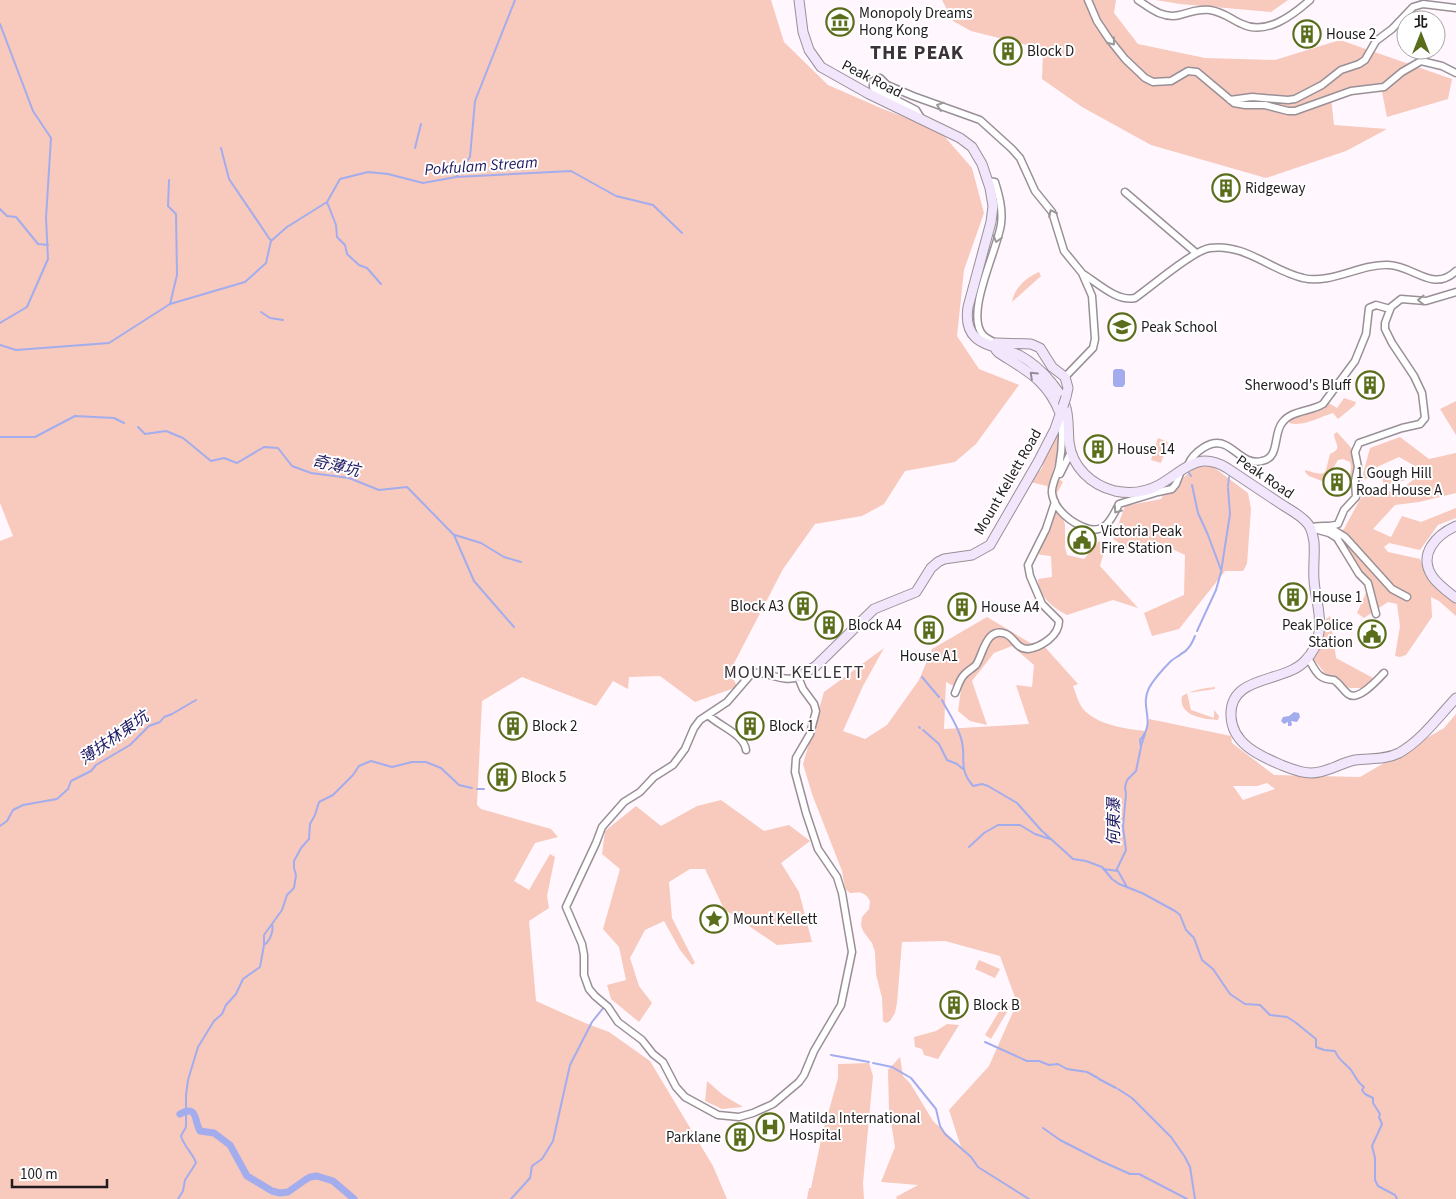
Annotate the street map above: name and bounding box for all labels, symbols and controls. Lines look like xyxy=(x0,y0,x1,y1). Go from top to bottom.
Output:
place label: Monopoly Dreams Hong Kong xyxy=(859,3,972,41)
museum icon: Monopoly Dreams Hong Kong xyxy=(825,7,855,37)
north arrow xyxy=(1396,10,1446,60)
text: 北 xyxy=(1414,13,1428,33)
building icon: House 2 xyxy=(1292,19,1322,49)
place label: House 2 xyxy=(1326,24,1376,45)
building icon: Block D xyxy=(993,36,1023,66)
one-way arrow xyxy=(1106,36,1115,46)
district label: THE PEAK xyxy=(870,39,964,67)
place label: Block D xyxy=(1027,41,1074,62)
street label: Peak Road xyxy=(838,55,906,103)
one-way arrow xyxy=(936,102,944,112)
water label: Pokfulam Stream xyxy=(424,151,538,181)
building icon: Ridgeway xyxy=(1211,173,1241,203)
place label: Ridgeway xyxy=(1245,178,1306,199)
one-way arrow xyxy=(1048,210,1058,219)
one-way arrow xyxy=(992,235,1002,243)
one-way arrow xyxy=(1417,295,1425,305)
school or university icon: Peak School xyxy=(1107,312,1137,342)
place label: Peak School xyxy=(1141,317,1218,338)
building icon: Sherwood's Bluff xyxy=(1355,370,1385,400)
one-way arrow xyxy=(1030,372,1039,381)
place label: Sherwood's Bluff xyxy=(1244,375,1352,396)
street label: Mount Kellett Road xyxy=(969,425,1047,539)
building icon: House 14 xyxy=(1083,434,1113,464)
place label: House 14 xyxy=(1117,439,1175,460)
water label: 奇薄坑 xyxy=(310,450,364,483)
street label: Peak Road xyxy=(1232,450,1298,504)
place label: 1 Gough Hill Road House A xyxy=(1356,463,1443,501)
building icon: 1 Gough Hill Road House A xyxy=(1322,467,1352,497)
one-way arrow xyxy=(1114,504,1123,514)
place label: Victoria Peak Fire Station xyxy=(1101,521,1182,559)
public building icon: Victoria Peak Fire Station xyxy=(1067,525,1097,555)
building icon: House 1 xyxy=(1278,582,1308,612)
place label: House 1 xyxy=(1312,587,1362,608)
building icon: Block A3 xyxy=(788,591,818,621)
building icon: House A4 xyxy=(947,592,977,622)
place label: Block A3 xyxy=(730,596,784,617)
place label: House A4 xyxy=(981,597,1040,618)
building icon: Block A4 xyxy=(814,610,844,640)
place label: Block A4 xyxy=(848,615,902,636)
building icon: House A1 xyxy=(914,615,944,645)
place label: Peak Police Station xyxy=(1282,615,1353,653)
public building icon: Peak Police Station xyxy=(1357,619,1387,649)
place label: House A1 xyxy=(900,646,958,667)
district label: MOUNT KELLETT xyxy=(724,660,864,685)
water label: 薄扶林東坑 xyxy=(75,705,155,770)
building icon: Block 2 xyxy=(498,711,528,741)
building icon: Block 1 xyxy=(735,711,765,741)
place label: Block 2 xyxy=(532,716,578,737)
place label: Block 1 xyxy=(769,716,815,737)
building icon: Block 5 xyxy=(487,762,517,792)
place label: Block 5 xyxy=(521,767,567,788)
water label: 何東瀑 xyxy=(1103,796,1125,846)
place icon: Mount Kellett xyxy=(699,904,729,934)
place label: Mount Kellett xyxy=(733,909,817,930)
building icon: Block B xyxy=(939,990,969,1020)
place label: Block B xyxy=(973,995,1020,1016)
place label: Matilda International Hospital xyxy=(789,1108,921,1146)
hospital icon: Matilda International Hospital xyxy=(755,1112,785,1142)
building icon: Parklane xyxy=(725,1122,755,1152)
place label: Parklane xyxy=(666,1127,721,1148)
scale bar xyxy=(12,1156,108,1188)
text: 100 m xyxy=(20,1164,58,1185)

